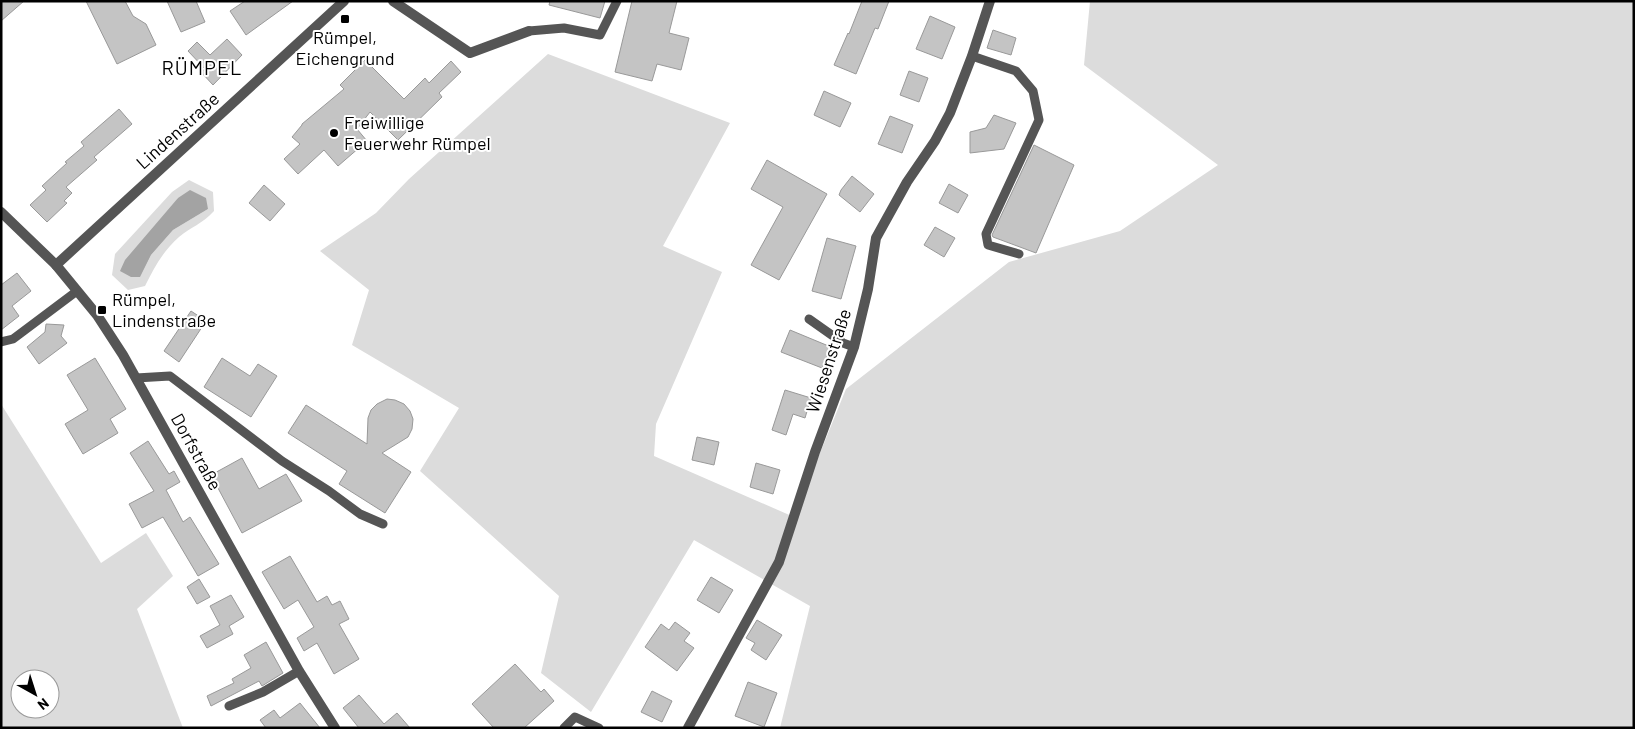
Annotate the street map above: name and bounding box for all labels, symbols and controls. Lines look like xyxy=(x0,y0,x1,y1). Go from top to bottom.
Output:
marker: Rümpel, Eichengrund xyxy=(339,13,351,25)
place label: Rümpel, Eichengrund xyxy=(296,26,394,69)
district label: RÜMPEL xyxy=(162,55,242,79)
street label: Lindenstraße xyxy=(131,87,223,173)
place label: Freiwillige Feuerwehr Rümpel xyxy=(344,111,491,154)
marker: Freiwillige Feuerwehr Rümpel xyxy=(328,127,340,139)
place label: Rümpel, Lindenstraße xyxy=(112,288,216,331)
marker: Rümpel, Lindenstraße xyxy=(96,304,108,316)
street label: Wiesenstraße xyxy=(801,306,855,416)
street label: Dorfstraße xyxy=(167,409,227,494)
north arrow xyxy=(10,669,60,719)
text: N xyxy=(35,695,52,714)

